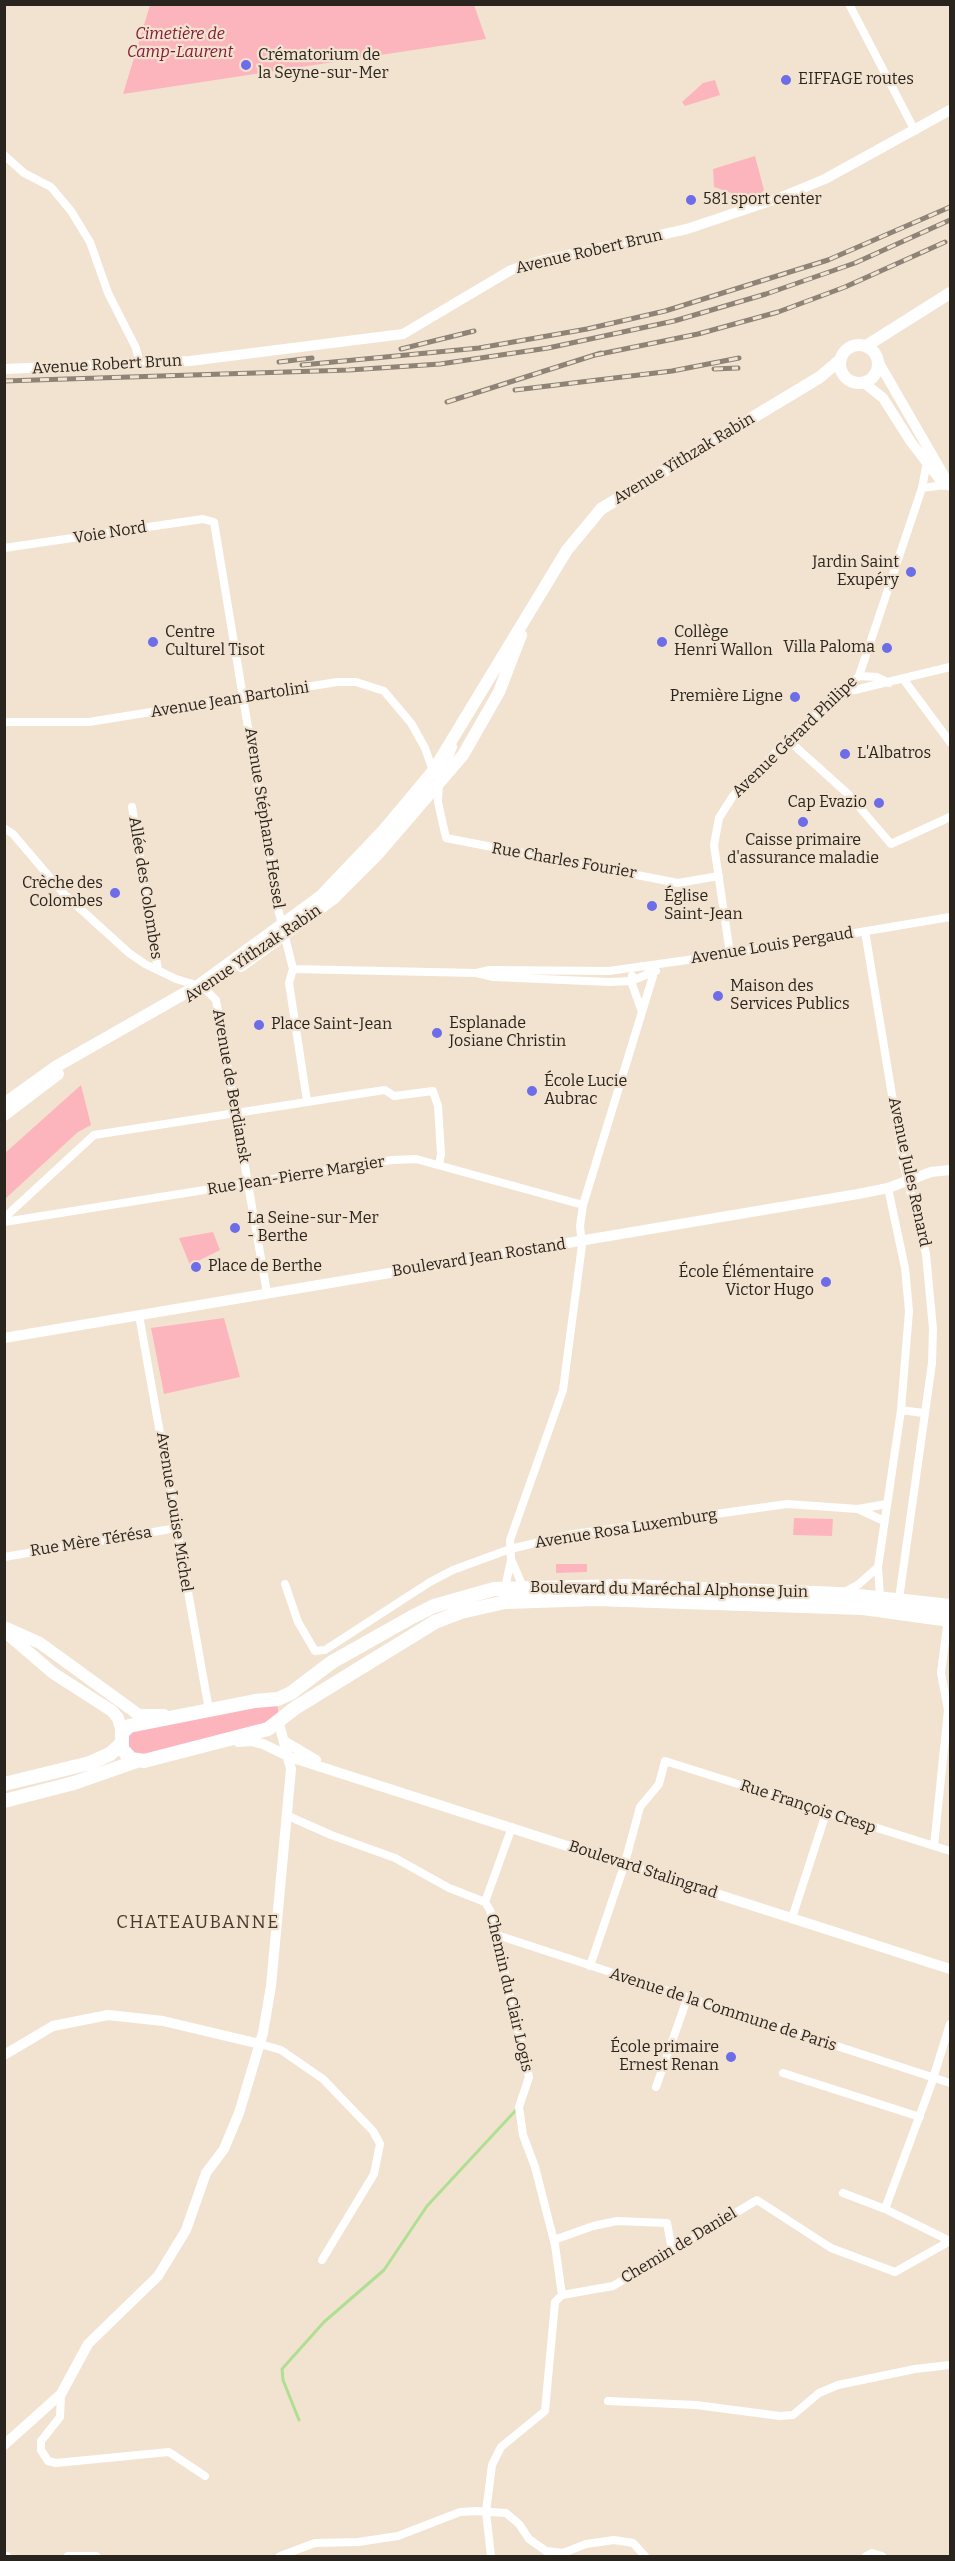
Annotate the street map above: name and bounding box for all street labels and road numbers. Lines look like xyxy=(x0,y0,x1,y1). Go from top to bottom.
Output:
street label: Avenue Robert Brun xyxy=(514,226,664,278)
street label: Avenue Robert Brun xyxy=(32,351,182,379)
street label: Avenue Yithzak Rabin xyxy=(610,409,758,509)
street label: Voie Nord xyxy=(72,518,148,548)
street label: Avenue Gérard Philipe xyxy=(728,672,862,802)
street label: Avenue Jean Bartolini xyxy=(149,678,311,722)
street label: Avenue Stéphane Hessel xyxy=(240,726,288,910)
street label: Allée des Colombes xyxy=(124,815,166,961)
street label: Rue Charles Fourier xyxy=(490,839,638,883)
street label: Avenue Yithzak Rabin xyxy=(181,901,325,1007)
street label: Avenue Louis Pergaud xyxy=(689,924,855,968)
street label: Avenue de Berdiansk xyxy=(208,1007,254,1165)
street label: Avenue Jules Renard xyxy=(884,1095,934,1249)
street label: Rue Jean-Pierre Margier xyxy=(206,1152,386,1200)
street label: Boulevard Jean Rostand xyxy=(391,1235,567,1281)
street label: Avenue Louise Michel xyxy=(152,1431,196,1593)
street label: Avenue Rosa Luxemburg xyxy=(534,1505,718,1553)
street label: Rue Mère Térésa xyxy=(29,1523,153,1561)
street label: Boulevard du Maréchal Alphonse Juin xyxy=(530,1578,808,1602)
street label: Rue François Cresp xyxy=(738,1776,878,1838)
street label: Boulevard Stalingrad xyxy=(566,1837,720,1903)
street label: Chemin du Clair Logis xyxy=(481,1912,537,2074)
street label: Avenue de la Commune de Paris xyxy=(607,1964,839,2056)
street label: Chemin de Daniel xyxy=(618,2204,740,2288)

